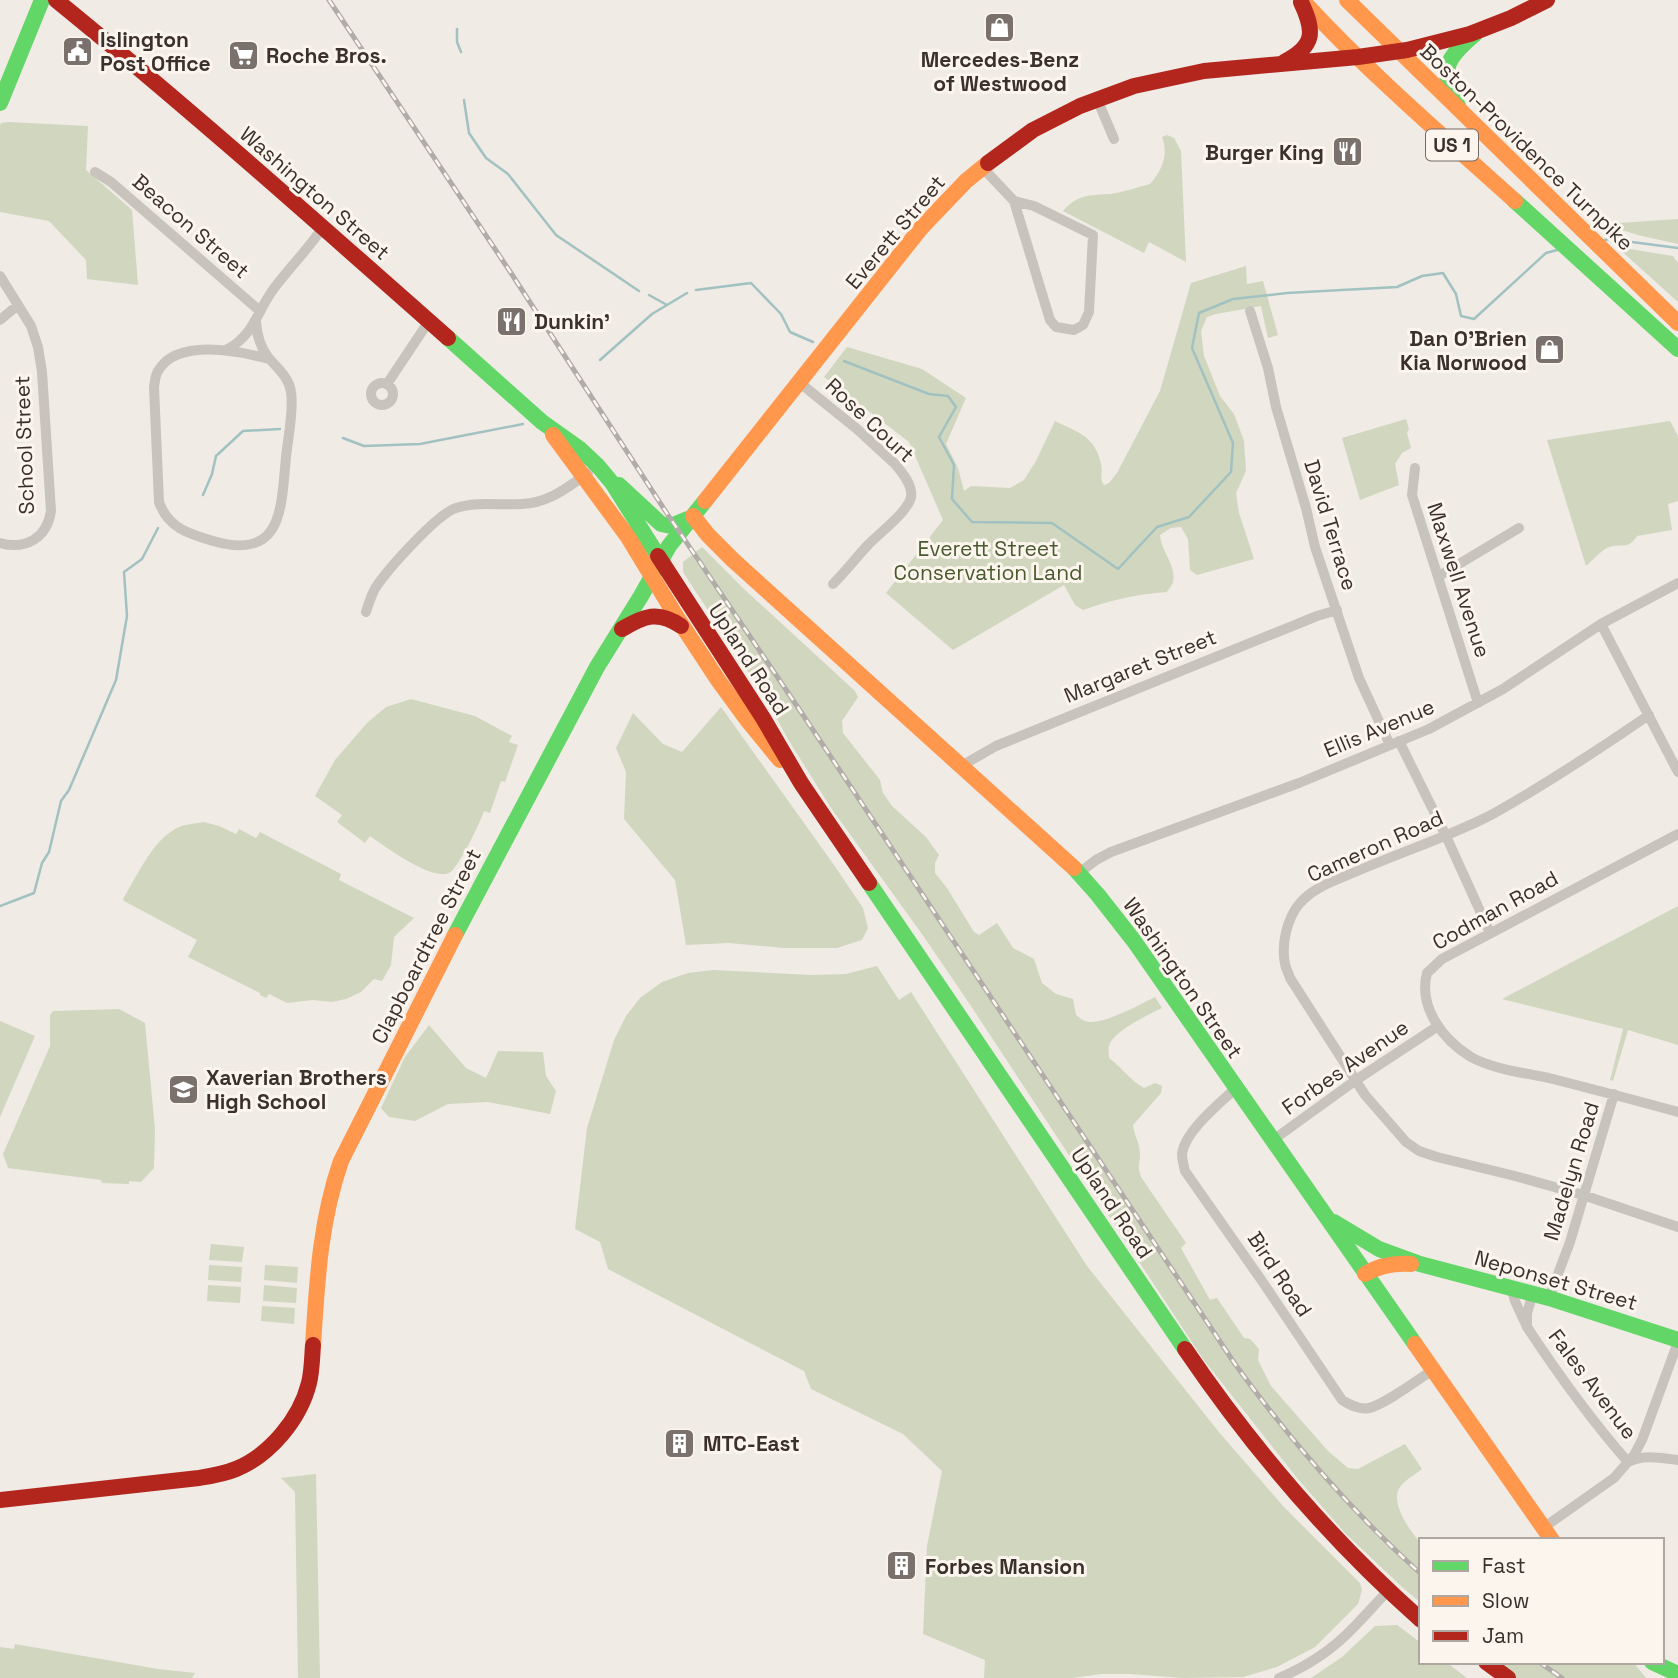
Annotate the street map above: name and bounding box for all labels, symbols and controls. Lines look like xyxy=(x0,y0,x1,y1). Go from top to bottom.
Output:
shop icon: Mercedes-Benz of Westwood xyxy=(983,10,1017,44)
place label: Islington Post Office xyxy=(100,26,211,77)
public building icon: Islington Post Office xyxy=(60,34,94,68)
supermarket icon: Roche Bros. xyxy=(226,38,260,72)
street label: Boston-Providence Turnpike xyxy=(1415,38,1639,256)
place label: Roche Bros. xyxy=(266,42,387,69)
place label: Mercedes-Benz of Westwood xyxy=(921,46,1079,97)
street label: Washington Street xyxy=(234,120,396,266)
road number: US 1 xyxy=(1426,130,1478,160)
restaurant icon: Burger King xyxy=(1330,135,1364,169)
place label: Burger King xyxy=(1205,139,1324,166)
street label: Beacon Street xyxy=(127,168,255,284)
street label: Everett Street xyxy=(839,169,951,295)
restaurant icon: Dunkin' xyxy=(494,304,528,338)
place label: Dunkin' xyxy=(534,308,610,335)
place label: Dan O'Brien Kia Norwood xyxy=(1400,325,1527,376)
shop icon: Dan O'Brien Kia Norwood xyxy=(1533,333,1567,367)
street label: Rose Court xyxy=(820,372,920,468)
street label: School Street xyxy=(8,375,40,515)
street label: David Terrace xyxy=(1298,456,1364,594)
street label: Maxwell Avenue xyxy=(1421,499,1497,661)
park label: Everett Street Conservation Land xyxy=(893,535,1083,586)
street label: Upland Road xyxy=(703,598,795,720)
street label: Margaret Street xyxy=(1060,623,1220,709)
street label: Ellis Avenue xyxy=(1320,693,1438,763)
street label: Cameron Road xyxy=(1303,804,1447,888)
street label: Clapboardtree Street xyxy=(365,844,487,1048)
street label: Codman Road xyxy=(1427,864,1563,956)
street label: Washington Street xyxy=(1117,892,1249,1064)
street label: Forbes Avenue xyxy=(1276,1013,1414,1121)
place label: Xaverian Brothers High School xyxy=(206,1064,387,1115)
school or university icon: Xaverian Brothers High School xyxy=(166,1072,200,1106)
street label: Madelyn Road xyxy=(1537,1098,1605,1244)
street label: Upland Road xyxy=(1065,1142,1159,1264)
street label: Bird Road xyxy=(1242,1226,1318,1322)
street label: Neponset Street xyxy=(1471,1244,1641,1316)
street label: Fales Avenue xyxy=(1543,1323,1643,1445)
building icon: MTC-East xyxy=(663,1426,697,1460)
place label: MTC-East xyxy=(703,1430,800,1457)
legend xyxy=(1419,1538,1664,1664)
building icon: Forbes Mansion xyxy=(885,1549,919,1583)
text: Fast xyxy=(1482,1552,1526,1579)
place label: Forbes Mansion xyxy=(925,1553,1085,1580)
text: Slow xyxy=(1482,1587,1530,1614)
text: Jam xyxy=(1482,1622,1524,1649)

